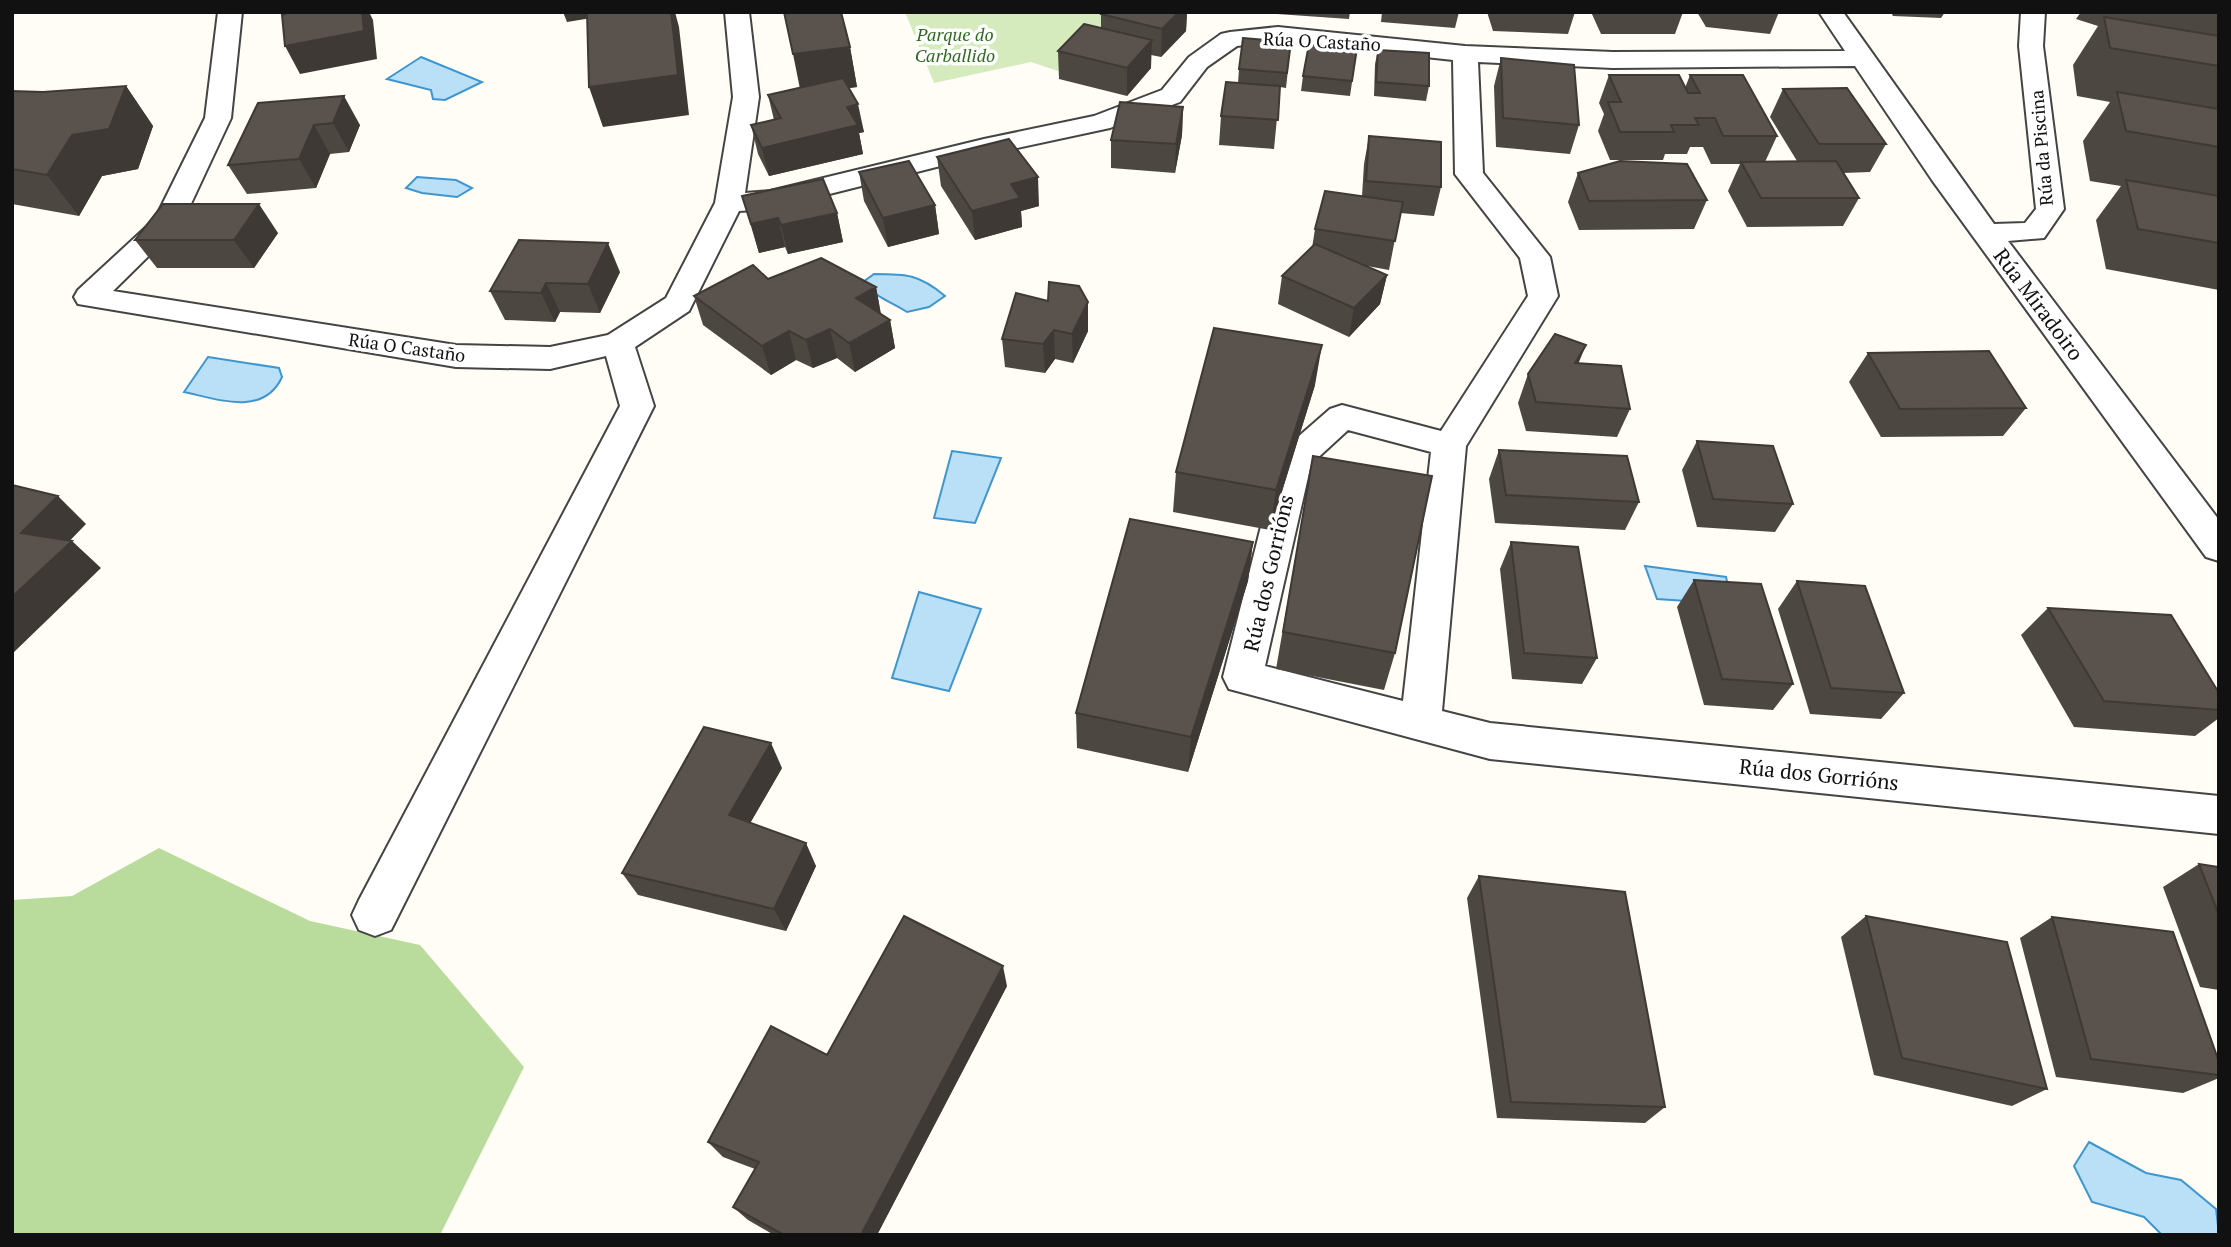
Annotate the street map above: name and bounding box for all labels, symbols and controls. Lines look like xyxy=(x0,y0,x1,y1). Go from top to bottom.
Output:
park label: Parque do Carballido xyxy=(915,22,995,67)
street label: Rúa O Castaño xyxy=(1263,26,1382,56)
street label: Rúa da Piscina xyxy=(2024,89,2058,207)
street label: Rúa Miradoiro xyxy=(1988,242,2090,366)
street label: Rúa O Castaño xyxy=(347,327,467,367)
street label: Rúa dos Gorrións xyxy=(1236,492,1300,654)
street label: Rúa dos Gorrións xyxy=(1738,752,1900,796)

